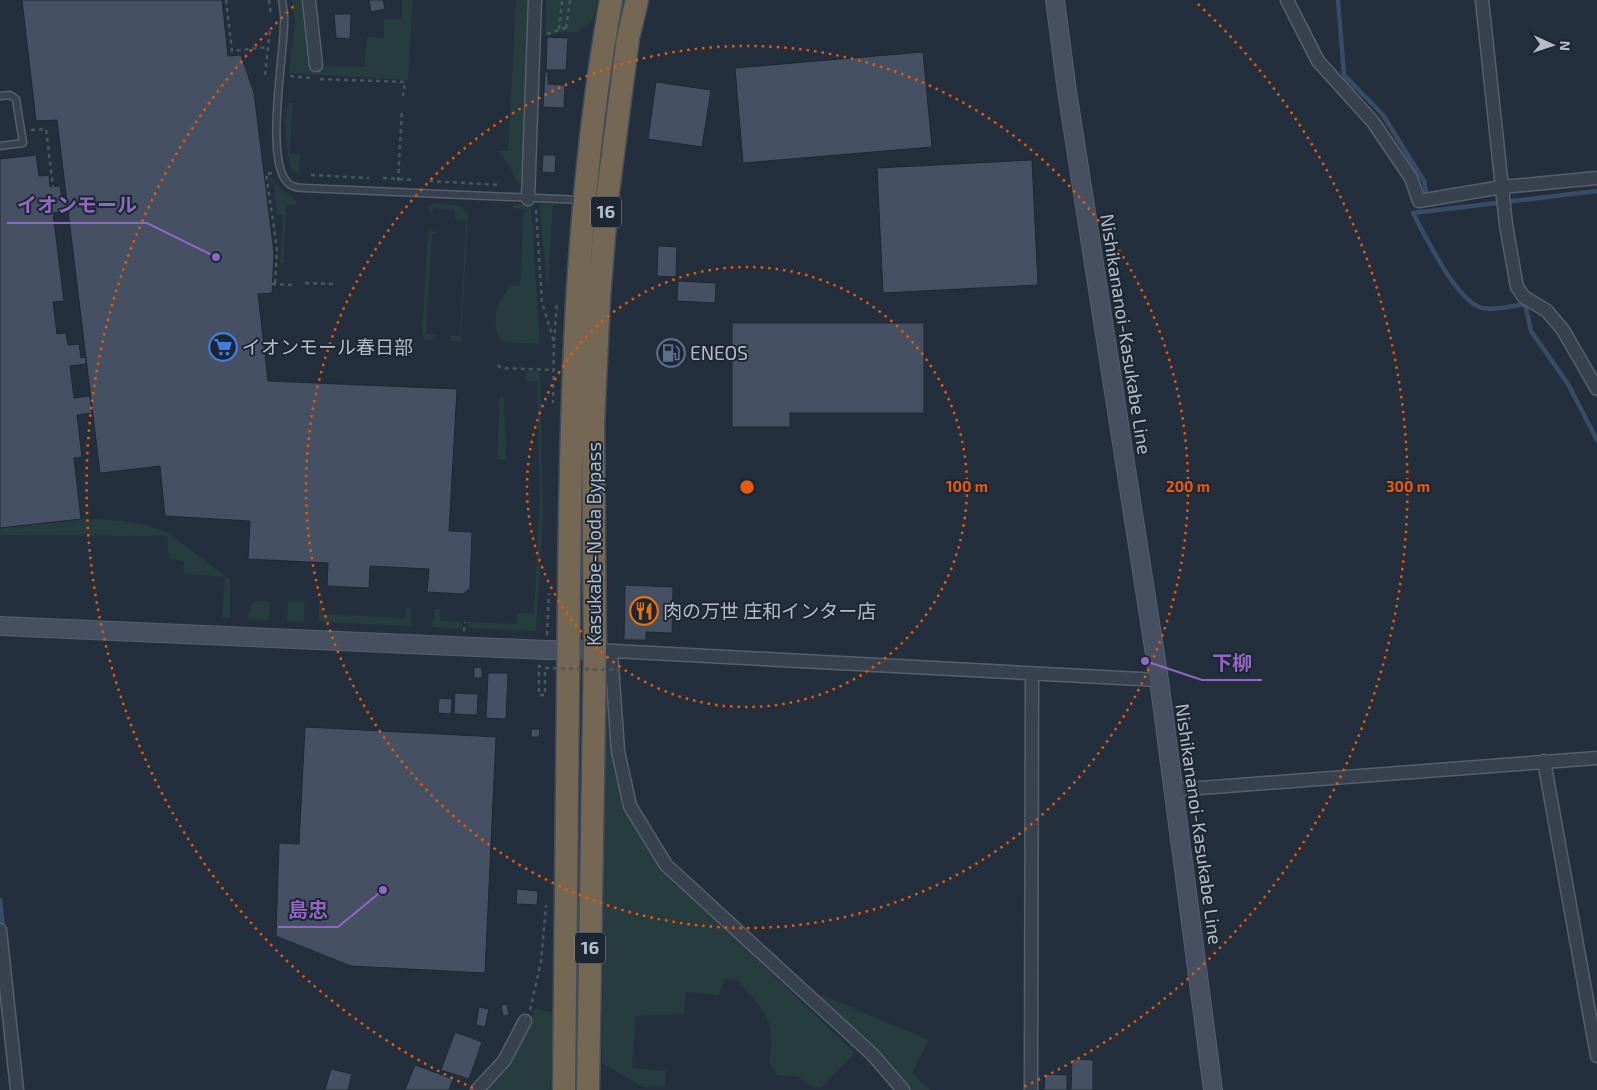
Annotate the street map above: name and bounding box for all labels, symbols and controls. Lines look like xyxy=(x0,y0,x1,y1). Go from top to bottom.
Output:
north arrow xyxy=(1527,20,1577,70)
text: N xyxy=(1557,40,1574,51)
callout: イオンモール xyxy=(7,188,147,223)
text: イオンモール xyxy=(17,192,137,216)
road number: 16 xyxy=(591,196,621,228)
street label: Nishikananoi-Kasukabe Line xyxy=(1096,212,1157,456)
supermarket icon: イオンモール春日部 xyxy=(208,332,238,362)
place label: イオンモール春日部 xyxy=(242,335,413,358)
fuel station icon: ENEOS xyxy=(656,338,686,368)
place label: ENEOS xyxy=(690,341,748,364)
street label: Kasukabe-Noda Bypass xyxy=(582,442,605,646)
text: 100 m xyxy=(946,477,988,495)
text: 200 m xyxy=(1166,477,1210,495)
text: 300 m xyxy=(1386,477,1430,495)
centre of rings xyxy=(738,478,756,496)
restaurant icon: 肉の万世 庄和インター店 xyxy=(629,596,659,626)
place label: 肉の万世 庄和インター店 xyxy=(663,599,876,622)
callout: 下柳 xyxy=(1202,645,1262,680)
text: 下柳 xyxy=(1212,650,1252,674)
street label: Nishikananoi-Kasukabe Line xyxy=(1171,702,1228,946)
callout: 島忠 xyxy=(278,892,338,927)
text: 島忠 xyxy=(288,897,328,921)
road number: 16 xyxy=(575,932,605,964)

